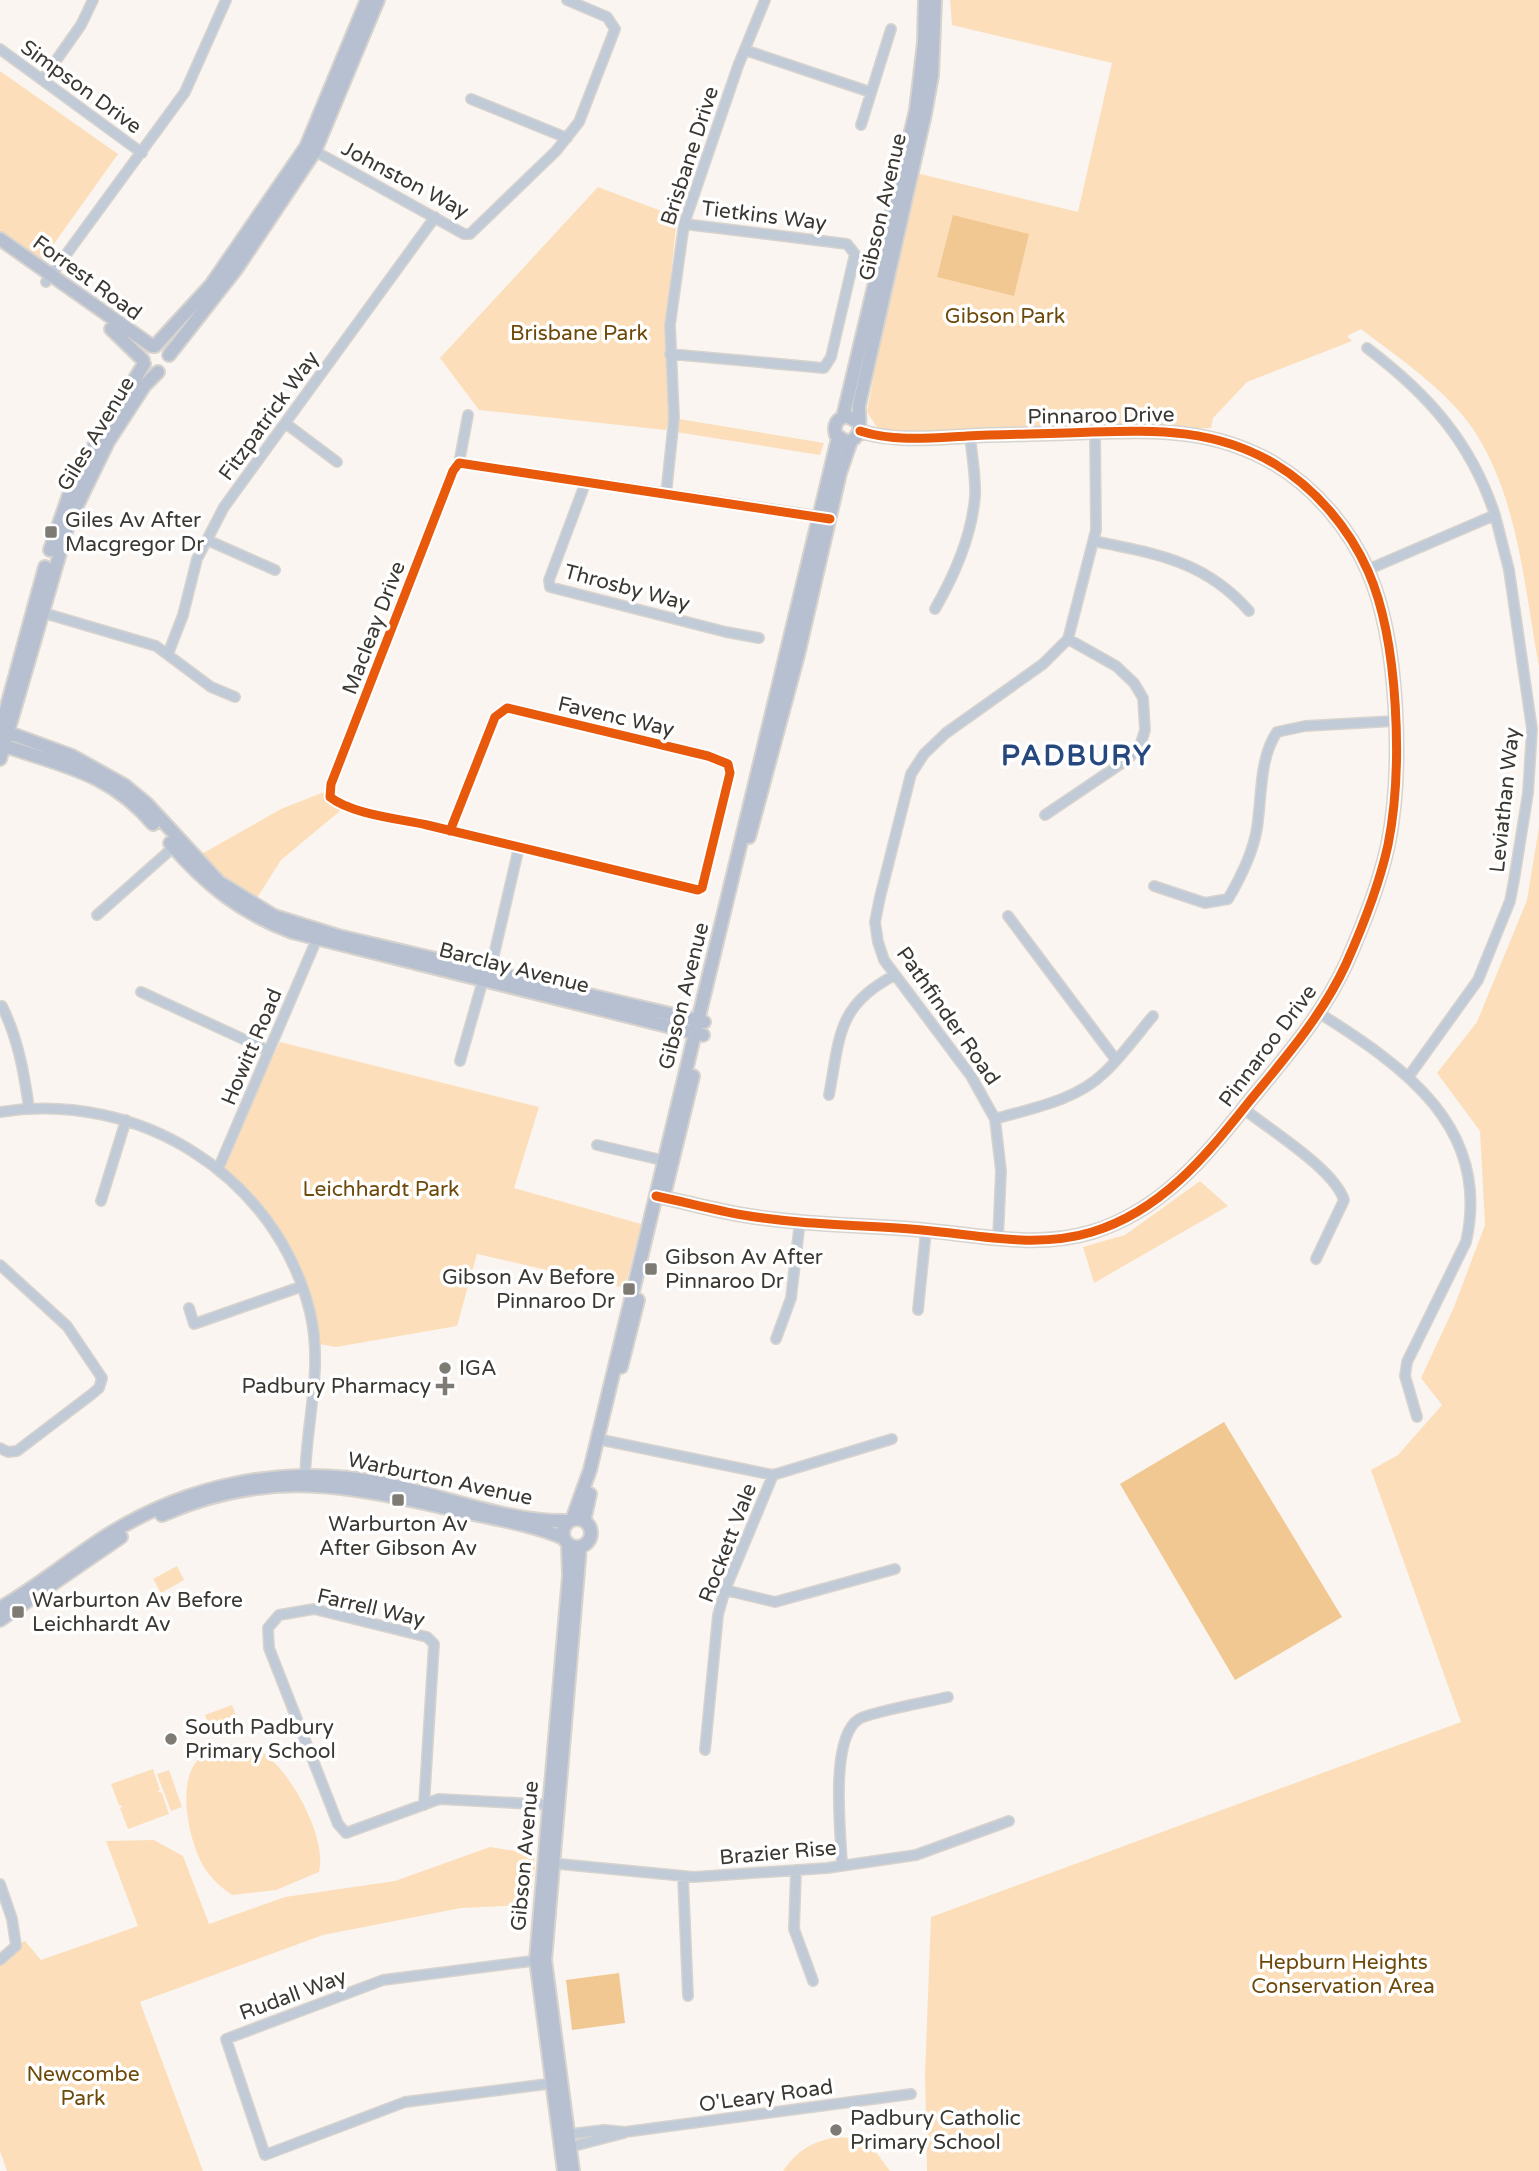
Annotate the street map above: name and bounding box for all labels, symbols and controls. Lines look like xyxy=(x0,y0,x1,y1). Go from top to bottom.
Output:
street label: Simpson Drive xyxy=(16,35,146,139)
street label: Brisbane Drive xyxy=(656,83,724,229)
street label: Gibson Avenue xyxy=(854,131,912,283)
street label: Johnston Way xyxy=(337,136,473,224)
street label: Tietkins Way xyxy=(700,196,828,236)
street label: Forrest Road xyxy=(28,230,146,326)
park label: Gibson Park xyxy=(945,304,1065,329)
park label: Brisbane Park xyxy=(510,321,648,346)
street label: Fitzpatrick Way xyxy=(214,346,324,486)
street label: Giles Avenue xyxy=(52,372,140,496)
street label: Pinnaroo Drive xyxy=(1027,402,1175,430)
place label: Giles Av After Macgregor Dr xyxy=(65,508,204,557)
marker: Giles Av After Macgregor Dr xyxy=(43,524,59,540)
street label: Macleay Drive xyxy=(337,558,411,698)
street label: Throsby Way xyxy=(561,559,693,617)
street label: Favenc Way xyxy=(556,692,676,742)
street label: Leviathan Way xyxy=(1485,726,1525,874)
district label: PADBURY xyxy=(1001,739,1153,773)
street label: Gibson Avenue xyxy=(654,920,714,1072)
street label: Barclay Avenue xyxy=(436,937,592,999)
street label: Pathfinder Road xyxy=(891,942,1005,1090)
street label: Pinnaroo Drive xyxy=(1214,980,1322,1112)
street label: Howitt Road xyxy=(216,985,288,1109)
park label: Leichhardt Park xyxy=(302,1177,460,1202)
place label: Gibson Av After Pinnaroo Dr xyxy=(665,1245,823,1294)
marker: Gibson Av After Pinnaroo Dr xyxy=(643,1261,659,1277)
place label: Gibson Av Before Pinnaroo Dr xyxy=(442,1265,615,1314)
marker: Gibson Av Before Pinnaroo Dr xyxy=(621,1281,637,1297)
place label: IGA xyxy=(459,1356,497,1381)
marker: IGA xyxy=(437,1360,453,1376)
place label: Padbury Pharmacy xyxy=(241,1374,431,1399)
marker: Padbury Pharmacy xyxy=(437,1378,453,1394)
street label: Warburton Avenue xyxy=(345,1447,535,1511)
street label: Rockett Vale xyxy=(694,1480,762,1606)
marker: Warburton Av After Gibson Av xyxy=(390,1492,406,1508)
place label: Warburton Av After Gibson Av xyxy=(319,1512,477,1561)
street label: Farrell Way xyxy=(315,1583,427,1633)
place label: Warburton Av Before Leichhardt Av xyxy=(32,1588,243,1637)
marker: Warburton Av Before Leichhardt Av xyxy=(10,1604,26,1620)
place label: South Padbury Primary School xyxy=(185,1715,336,1764)
marker: South Padbury Primary School xyxy=(163,1731,179,1747)
street label: Gibson Avenue xyxy=(506,1780,544,1932)
street label: Brazier Rise xyxy=(718,1835,838,1871)
park label: Hepburn Heights Conservation Area xyxy=(1251,1950,1435,1999)
street label: Rudall Way xyxy=(236,1964,350,2026)
park label: Newcombe Park xyxy=(26,2062,140,2111)
street label: O'Leary Road xyxy=(697,2074,835,2118)
place label: Padbury Catholic Primary School xyxy=(850,2106,1021,2155)
marker: Padbury Catholic Primary School xyxy=(828,2122,844,2138)

